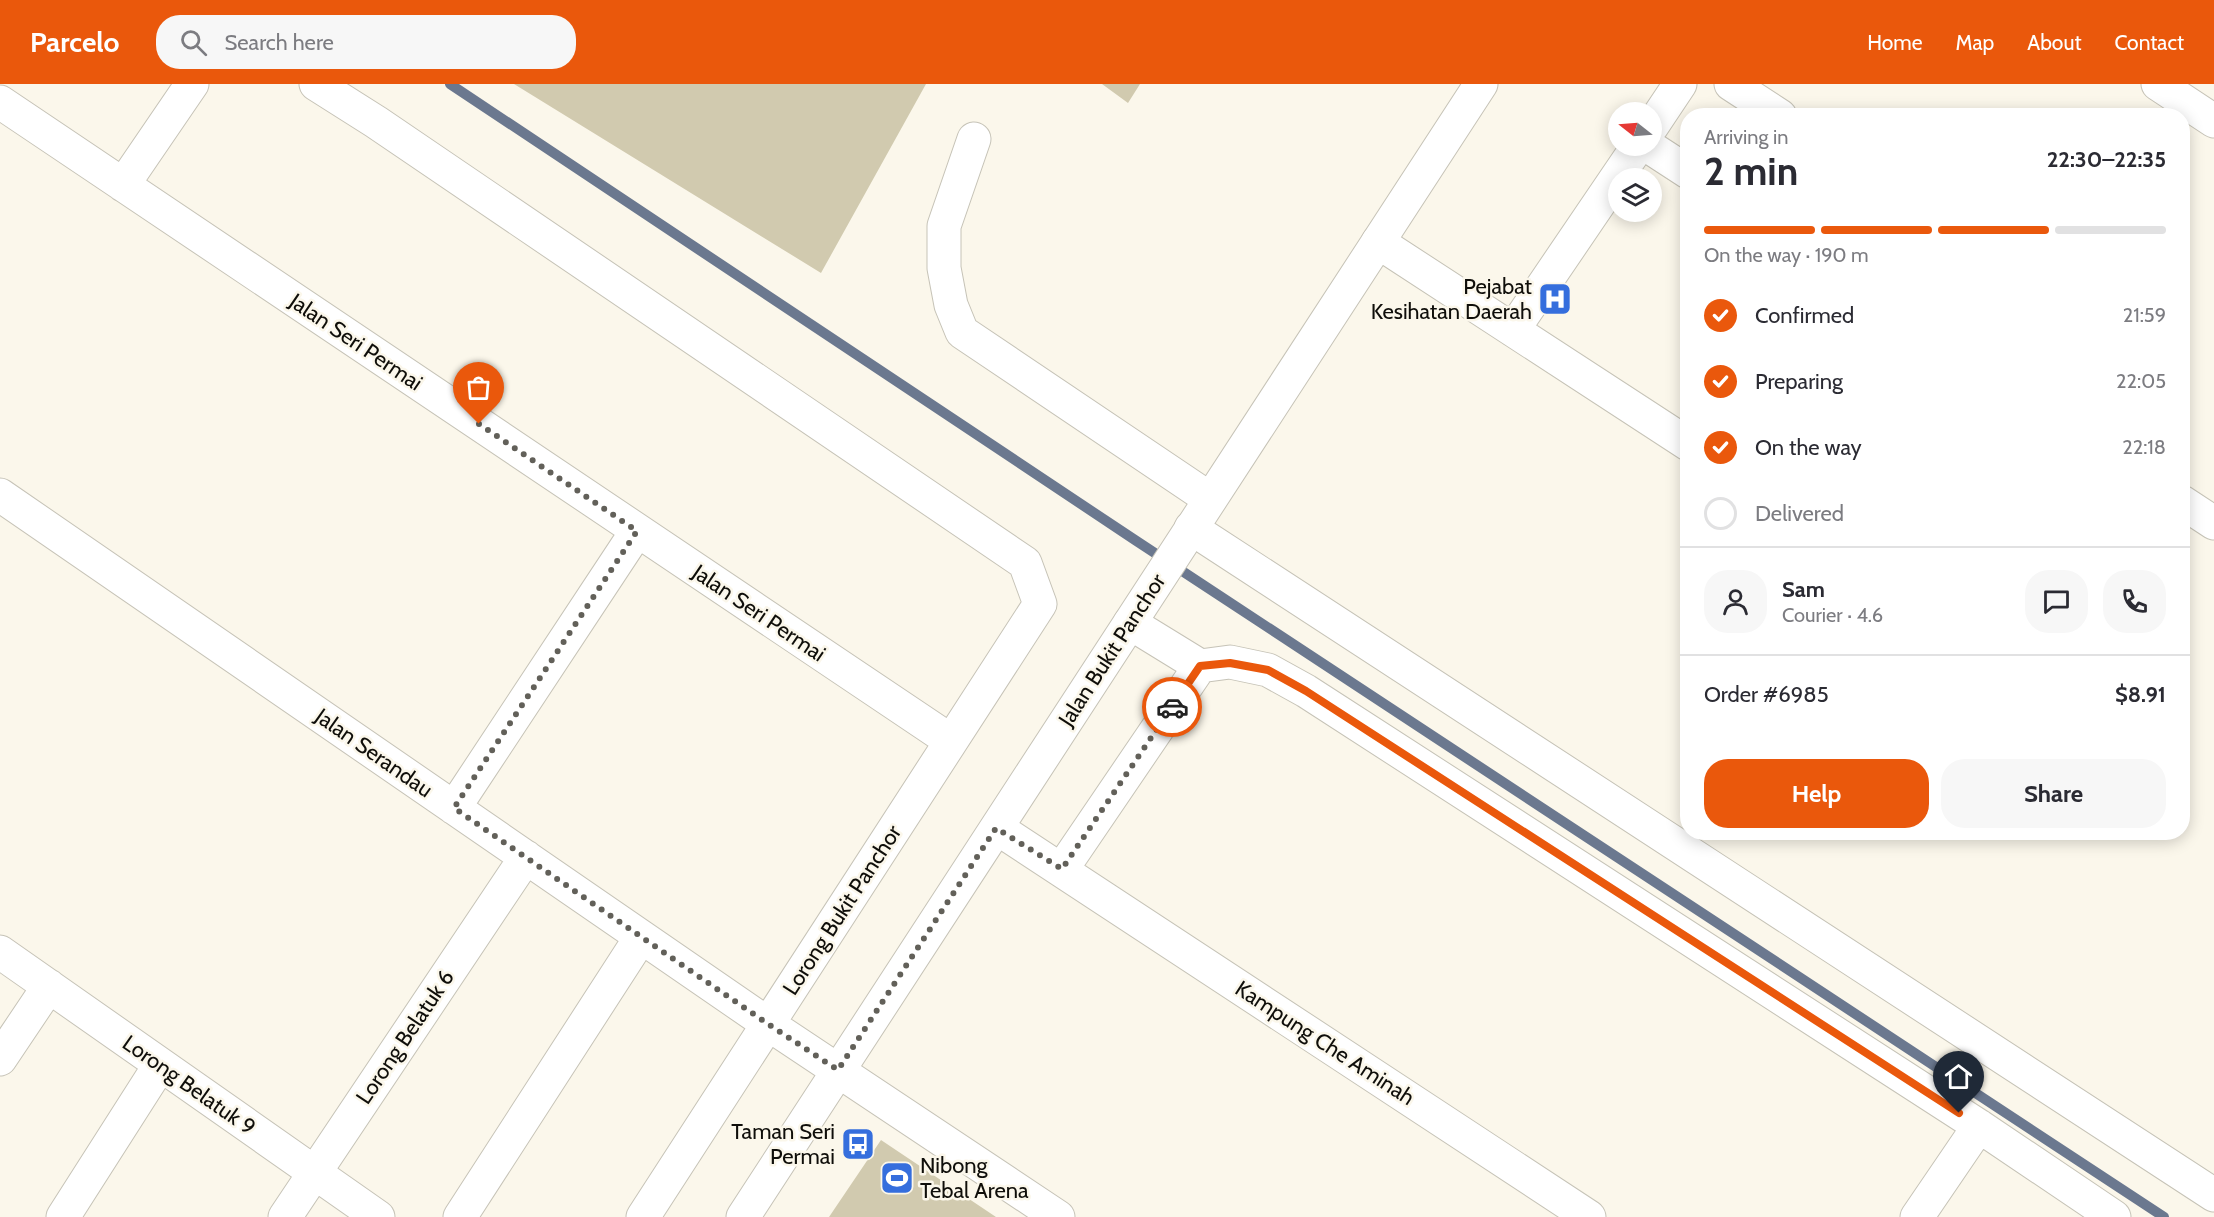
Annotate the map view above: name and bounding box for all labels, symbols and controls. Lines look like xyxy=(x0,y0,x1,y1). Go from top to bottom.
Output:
search box xyxy=(156,15,576,69)
text: Parcelo xyxy=(30,25,120,59)
icon: search xyxy=(177,26,210,59)
text: Search here xyxy=(225,29,334,56)
text: Home xyxy=(1867,30,1923,55)
text: Map xyxy=(1956,30,1994,55)
text: About xyxy=(2027,30,2081,55)
text: Contact xyxy=(2114,30,2184,55)
north arrow xyxy=(1608,102,1662,156)
map controls xyxy=(1608,102,1662,222)
text: Arriving in xyxy=(1704,125,1788,149)
text: 22:30–22:35 xyxy=(2047,146,2166,173)
text: 2 min xyxy=(1704,147,1798,195)
button: layers xyxy=(1608,168,1662,222)
text: On the way · 190 m xyxy=(1704,243,1869,267)
place label: Pejabat Kesihatan Daerah xyxy=(1371,273,1533,325)
hospital icon: Pejabat Kesihatan Daerah xyxy=(1537,281,1573,317)
street label: Jalan Seri Permai xyxy=(284,287,428,396)
icon: check xyxy=(1704,299,1737,332)
text: Confirmed xyxy=(1755,302,1854,329)
text: 21:59 xyxy=(2123,303,2166,327)
pin xyxy=(453,362,504,424)
icon: check xyxy=(1704,365,1737,398)
text: Preparing xyxy=(1755,368,1843,395)
text: 22:05 xyxy=(2116,369,2166,393)
icon: bag xyxy=(462,371,495,404)
icon: check xyxy=(1704,431,1737,464)
text: On the way xyxy=(1755,434,1862,461)
text: 22:18 xyxy=(2122,435,2166,459)
text: Delivered xyxy=(1755,500,1844,527)
street label: Jalan Seri Permai xyxy=(687,558,831,667)
street label: Jalan Bukit Panchor xyxy=(1052,569,1171,732)
button: person xyxy=(1704,570,1767,633)
button: chat xyxy=(2025,570,2088,633)
button: phone xyxy=(2103,570,2166,633)
text: Sam xyxy=(1782,576,1825,603)
text: Courier · 4.6 xyxy=(1782,603,1883,627)
courier xyxy=(1142,677,1202,737)
text: Order #6985 xyxy=(1704,681,1829,708)
text: $8.91 xyxy=(2115,681,2166,708)
icon: car xyxy=(1156,691,1189,724)
street label: Jalan Serandau xyxy=(309,702,438,803)
button: Help xyxy=(1704,759,1929,828)
button: Share xyxy=(1941,759,2166,828)
street label: Lorong Bukit Panchor xyxy=(777,820,907,1000)
street label: Lorong Belatuk 6 xyxy=(350,965,460,1109)
street label: Kampung Che Aminah xyxy=(1230,975,1420,1111)
street label: Lorong Belatuk 9 xyxy=(117,1029,261,1141)
pin xyxy=(1933,1051,1984,1113)
icon: home xyxy=(1942,1060,1975,1093)
place label: Taman Seri Permai xyxy=(731,1118,835,1170)
bus stop icon: Taman Seri Permai xyxy=(840,1126,876,1162)
place label: Nibong Tebal Arena xyxy=(920,1152,1029,1204)
sports icon: Nibong Tebal Arena xyxy=(879,1160,915,1196)

